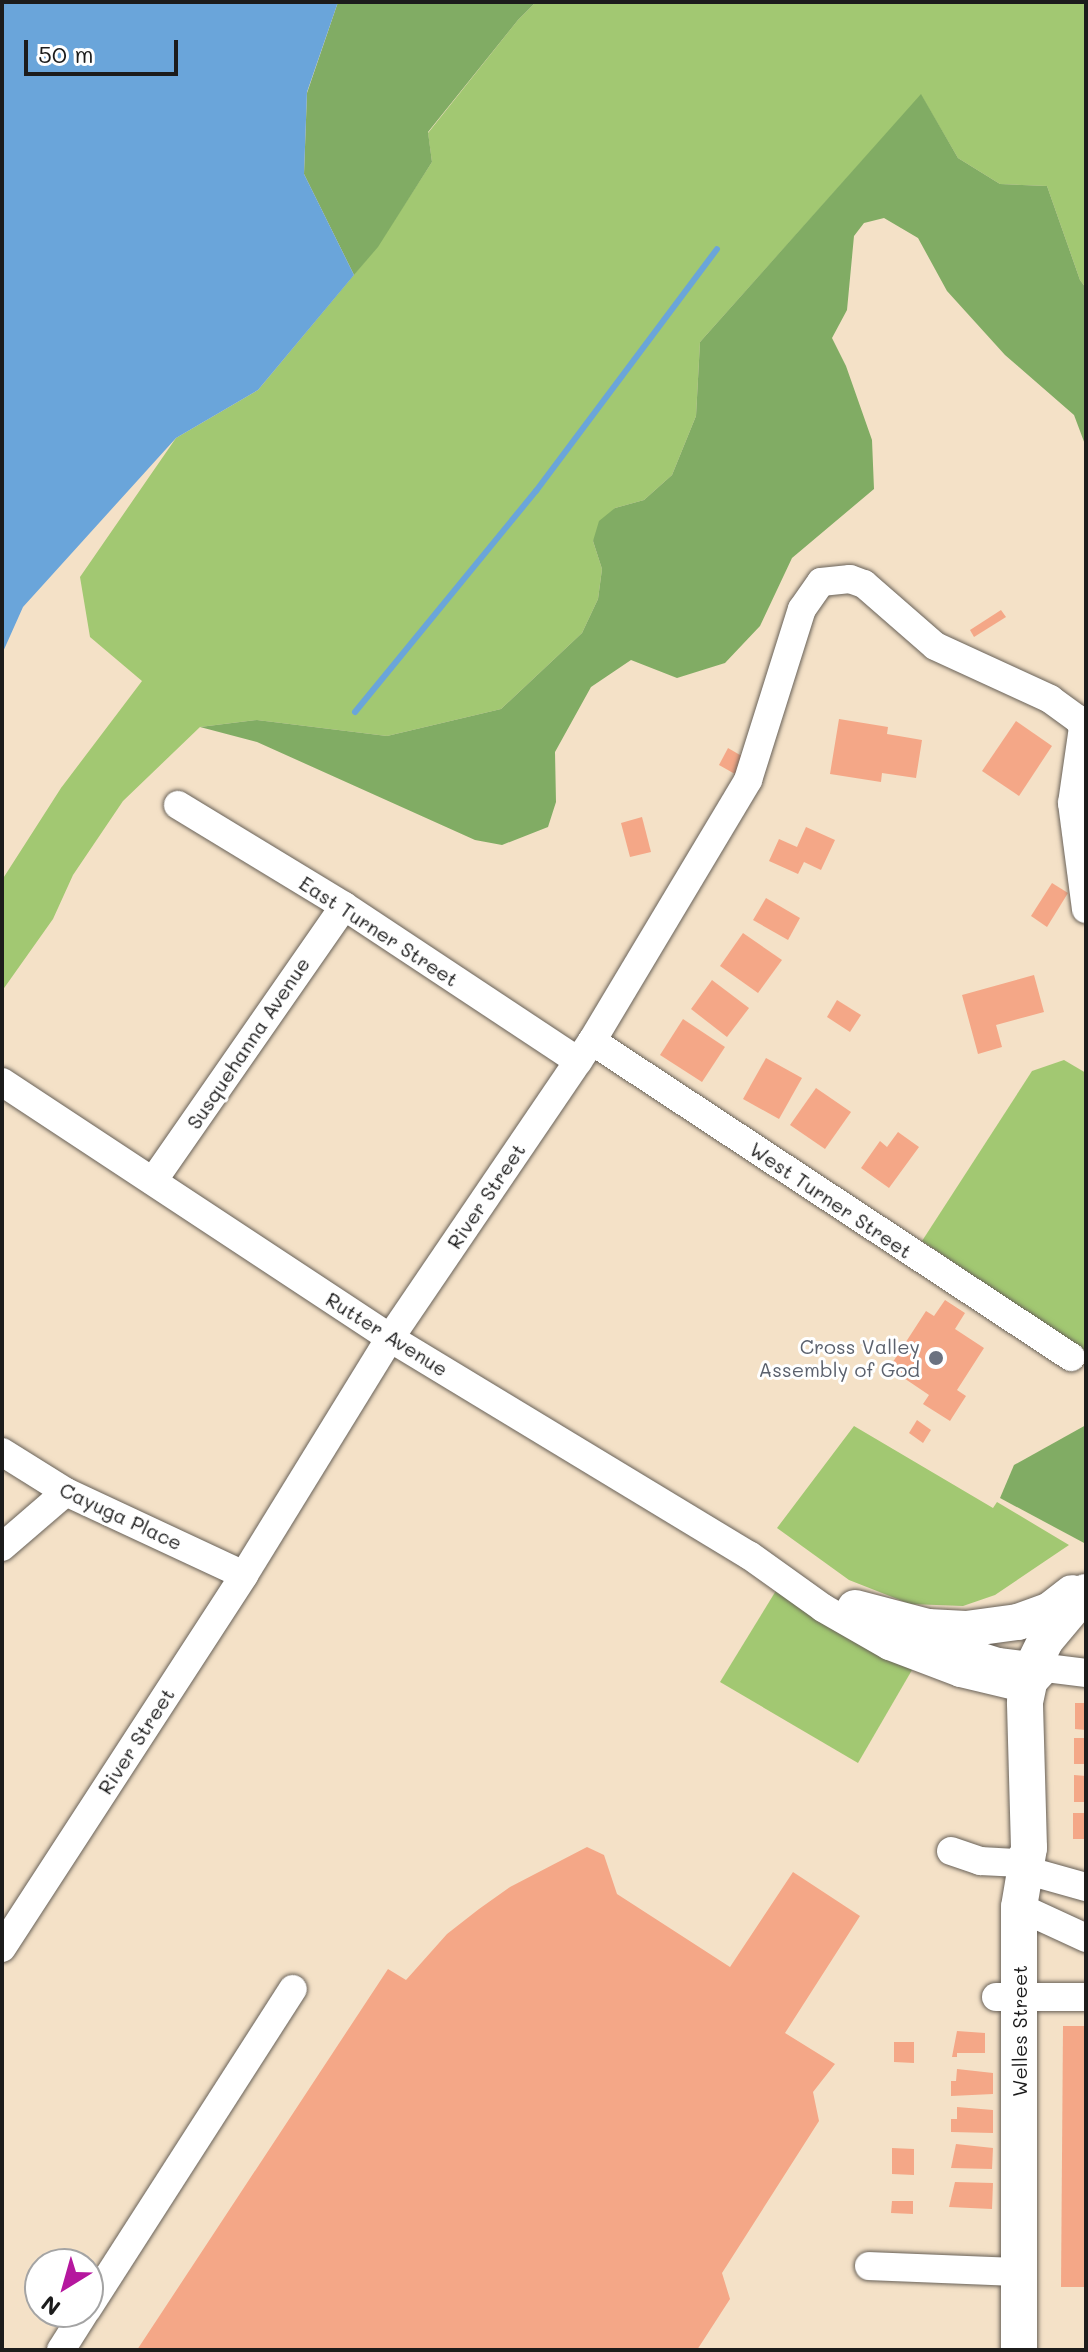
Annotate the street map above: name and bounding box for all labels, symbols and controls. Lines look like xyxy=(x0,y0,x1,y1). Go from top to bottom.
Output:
scale bar xyxy=(28,24,182,74)
text: 50 m xyxy=(38,38,94,69)
street label: East Turner Street xyxy=(295,871,463,991)
street label: Susquehanna Avenue xyxy=(182,953,314,1133)
street label: West Turner Street xyxy=(745,1137,917,1263)
street label: River Street xyxy=(442,1139,530,1253)
street label: Rutter Avenue xyxy=(322,1287,452,1381)
place label: Cross Valley Assembly of God xyxy=(758,1334,920,1381)
marker: Cross Valley Assembly of God xyxy=(927,1349,945,1367)
street label: Cayuga Place xyxy=(56,1477,186,1555)
street label: River Street xyxy=(93,1683,179,1799)
street label: Welles Street xyxy=(1007,1965,1031,2097)
north arrow xyxy=(24,2248,104,2328)
text: N xyxy=(35,2289,66,2323)

